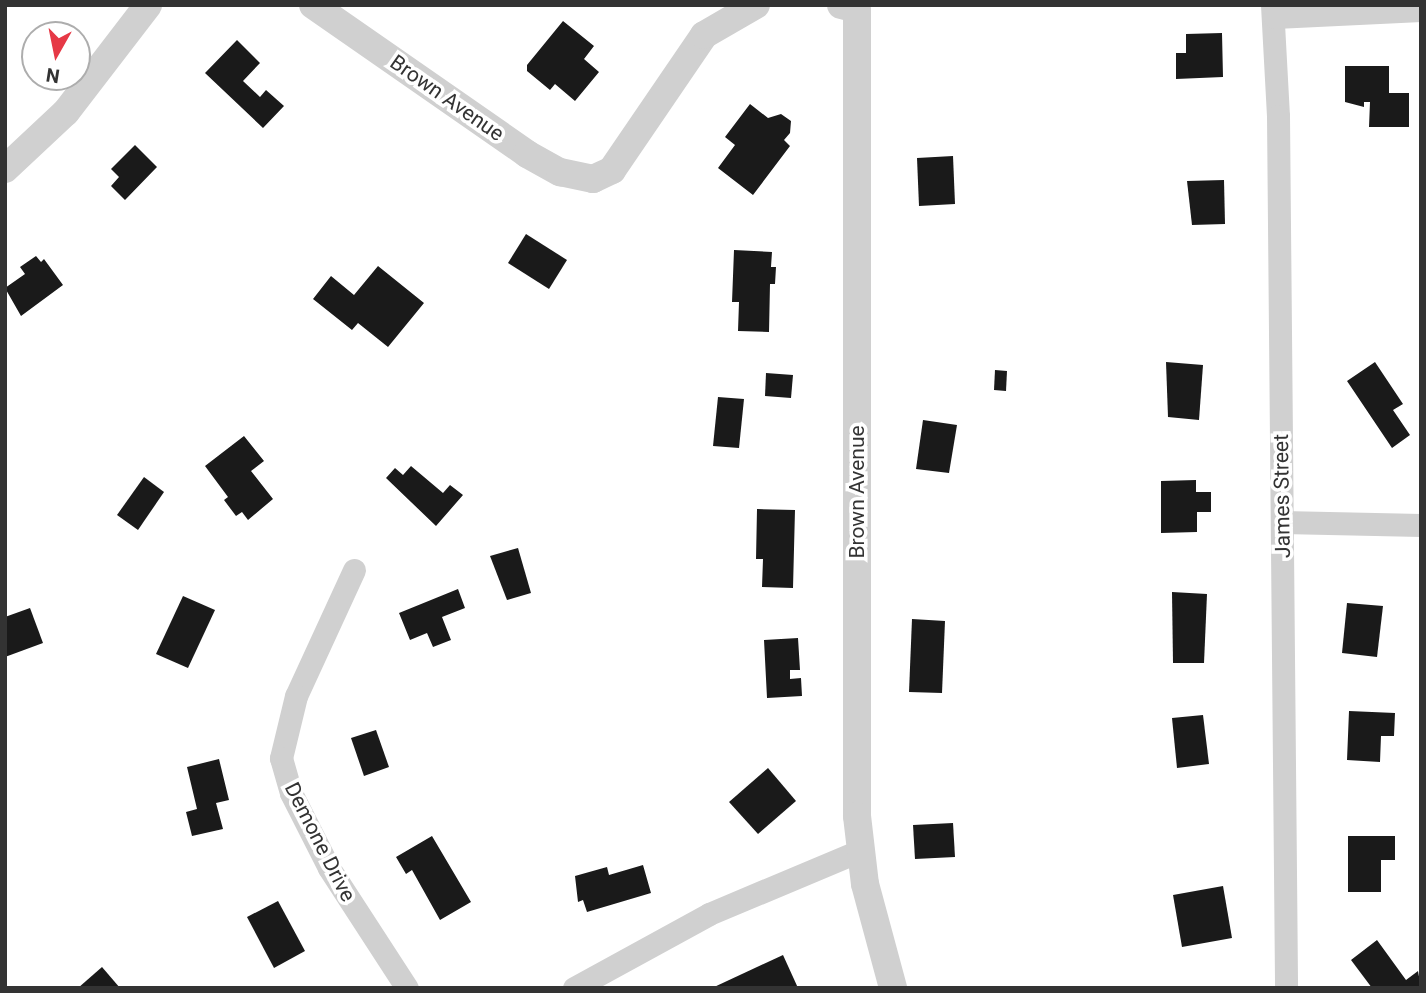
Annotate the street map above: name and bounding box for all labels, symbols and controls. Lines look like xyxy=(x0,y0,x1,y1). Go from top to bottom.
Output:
north arrow xyxy=(21,21,91,91)
street label: Brown Avenue xyxy=(385,49,509,147)
text: N xyxy=(45,63,61,88)
street label: Brown Avenue xyxy=(844,425,870,559)
street label: James Street xyxy=(1268,434,1296,558)
street label: Demone Drive xyxy=(279,778,361,906)

